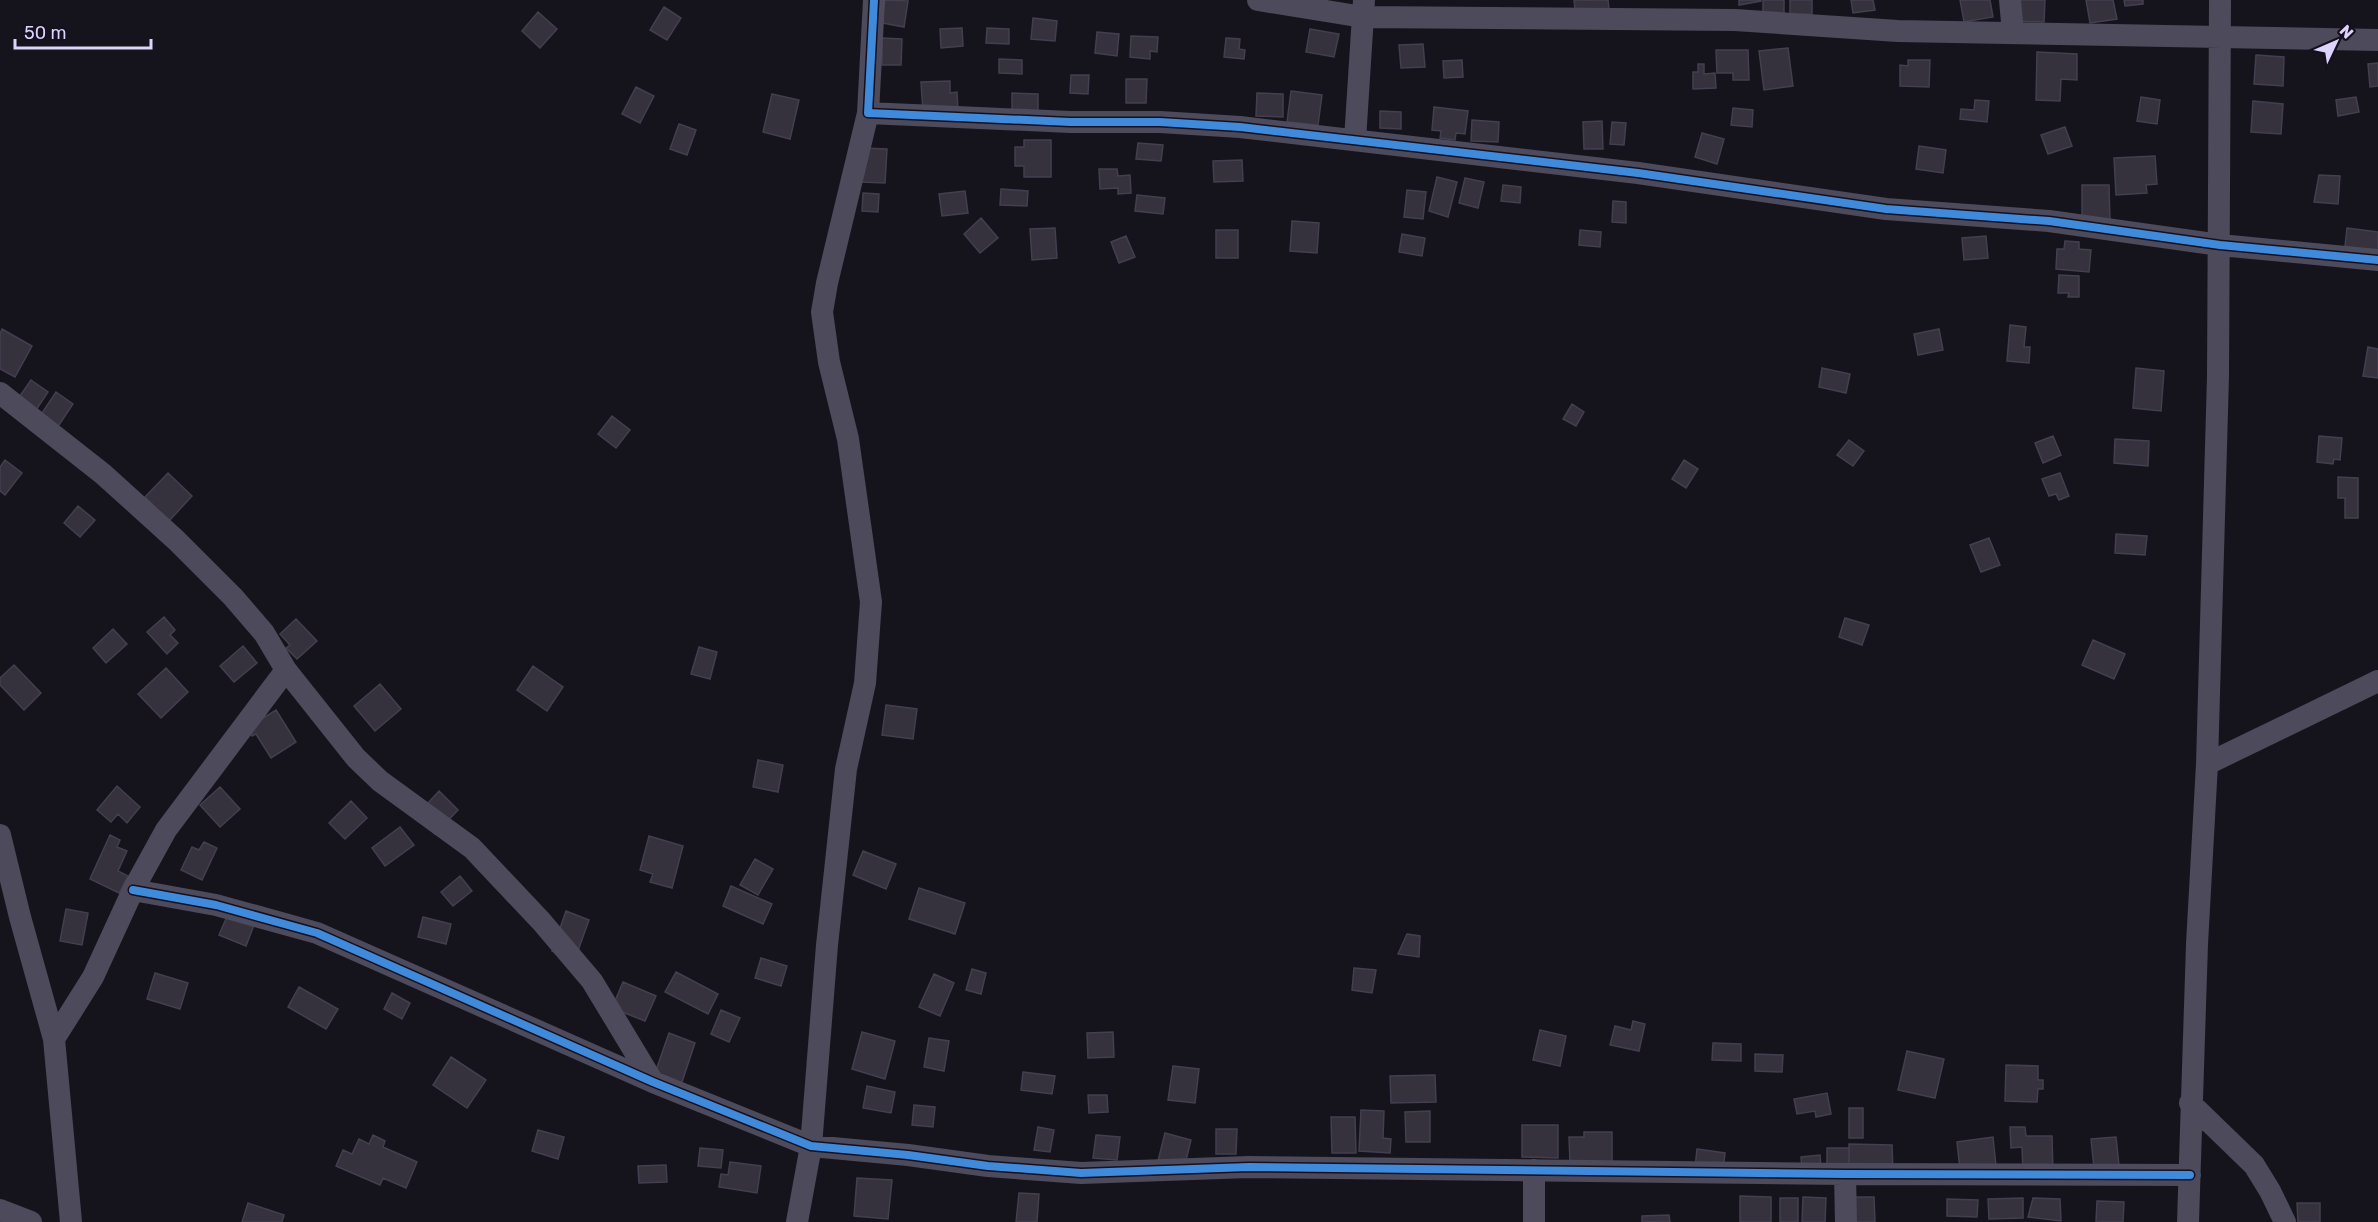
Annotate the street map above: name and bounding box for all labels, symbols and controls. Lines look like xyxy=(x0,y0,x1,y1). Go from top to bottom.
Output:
scale bar xyxy=(15,12,152,50)
north arrow xyxy=(2306,12,2366,72)
text: N xyxy=(2336,21,2357,43)
text: 50 m xyxy=(24,22,67,44)

